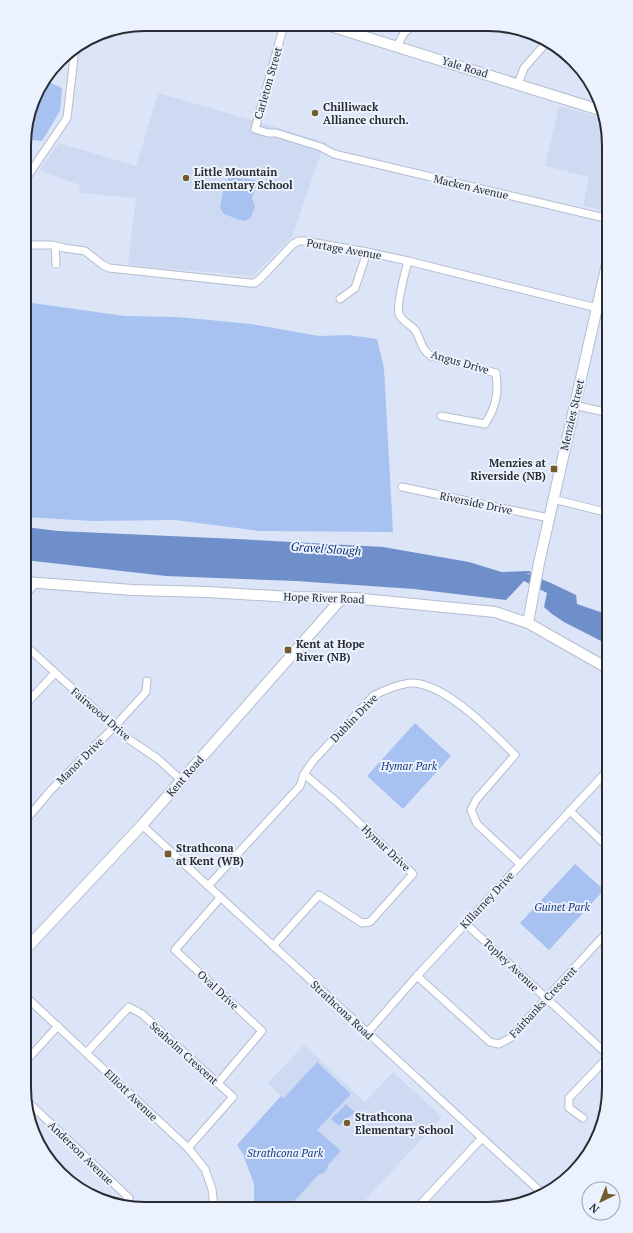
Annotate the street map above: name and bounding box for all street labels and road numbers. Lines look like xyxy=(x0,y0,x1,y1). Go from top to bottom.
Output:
street label: Carleton Street xyxy=(251,45,285,121)
street label: Yale Road xyxy=(440,53,490,81)
street label: Macken Avenue xyxy=(432,172,510,203)
street label: Portage Avenue xyxy=(305,236,383,263)
street label: Angus Drive xyxy=(429,347,491,377)
street label: Menzies Street xyxy=(557,378,587,452)
street label: Riverside Drive xyxy=(438,488,514,518)
street label: Hope River Road xyxy=(283,590,365,606)
street label: Fairwood Drive xyxy=(68,684,134,744)
street label: Dublin Drive xyxy=(327,690,381,745)
street label: Manor Drive xyxy=(54,734,107,787)
street label: Kent Road xyxy=(163,753,207,799)
street label: Hymar Drive xyxy=(359,822,414,874)
street label: Killarney Drive xyxy=(457,868,517,932)
street label: Topley Avenue xyxy=(480,936,542,995)
street label: Fairbanks Crescent xyxy=(506,963,580,1041)
street label: Oval Drive xyxy=(194,967,242,1013)
street label: Strathcona Road xyxy=(308,977,376,1043)
street label: Seaholm Crescent xyxy=(147,1018,221,1088)
street label: Elliott Avenue xyxy=(101,1066,161,1124)
street label: Anderson Avenue xyxy=(45,1118,117,1188)

